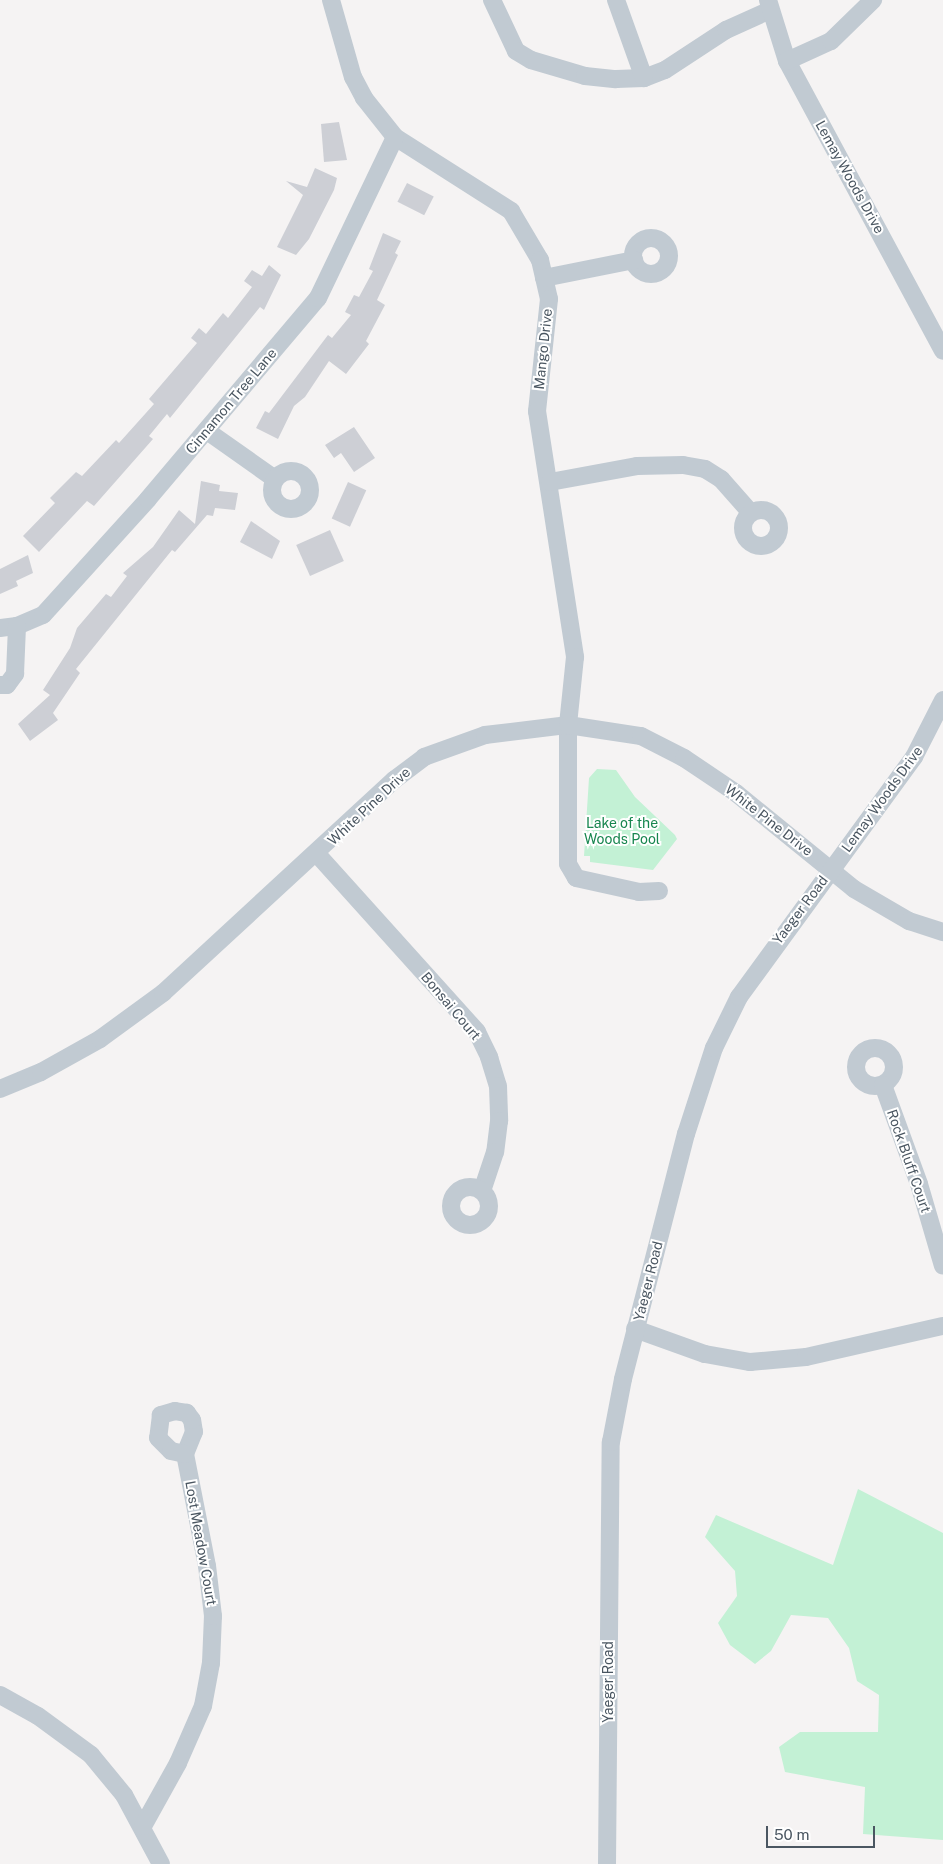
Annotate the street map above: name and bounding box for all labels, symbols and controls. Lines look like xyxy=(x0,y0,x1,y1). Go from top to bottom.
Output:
street label: Lemay Woods Drive xyxy=(812,117,888,237)
street label: Mango Drive xyxy=(530,308,556,390)
street label: Cinnamon Tree Lane xyxy=(182,345,280,457)
street label: Lemay Woods Drive xyxy=(838,743,926,855)
street label: White Pine Drive xyxy=(324,763,414,849)
street label: White Pine Drive xyxy=(722,780,816,860)
park label: Lake of the Woods Pool xyxy=(584,815,660,848)
street label: Yaeger Road xyxy=(769,872,831,948)
street label: Bonsai Court xyxy=(418,969,484,1043)
street label: Rock Bluff Court xyxy=(883,1107,935,1215)
street label: Yaeger Road xyxy=(630,1239,666,1323)
street label: Lost Meadow Court xyxy=(182,1479,220,1607)
street label: Yaeger Road xyxy=(600,1641,616,1723)
scale bar xyxy=(768,1816,877,1848)
text: 50 m xyxy=(774,1826,809,1843)

